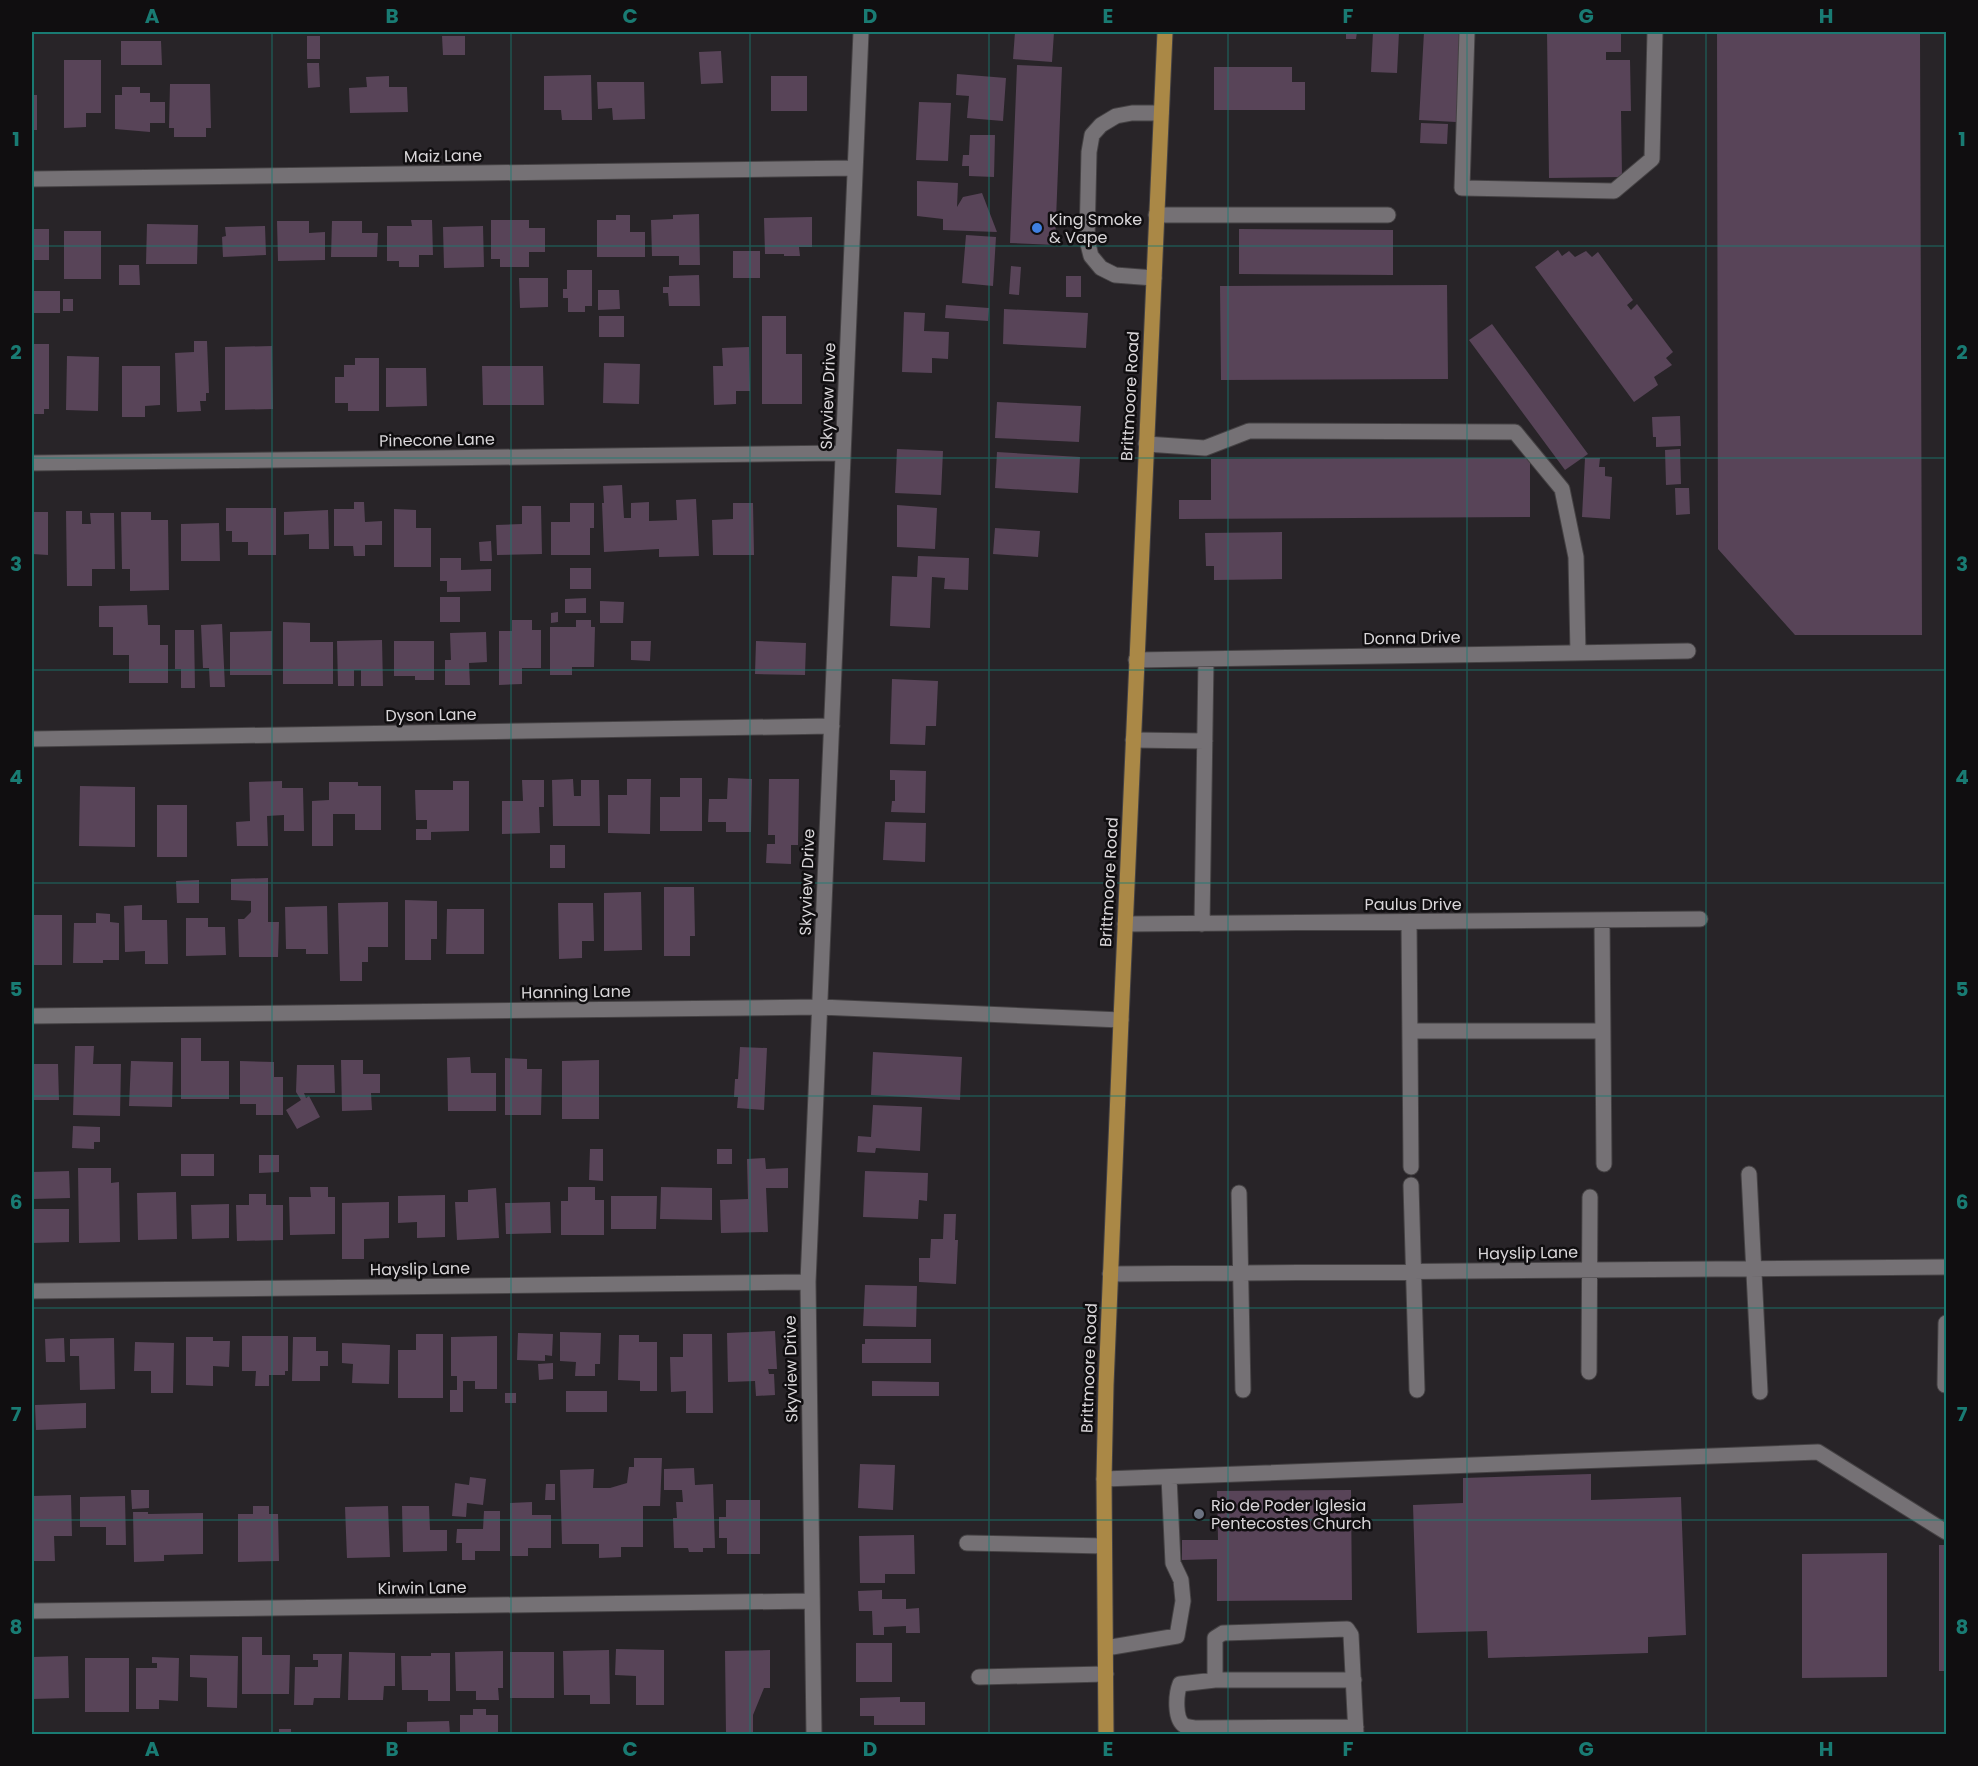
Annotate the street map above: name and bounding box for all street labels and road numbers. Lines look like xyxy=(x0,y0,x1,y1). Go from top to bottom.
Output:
street label: Maiz Lane xyxy=(404,144,482,168)
street label: Brittmoore Road xyxy=(1115,330,1145,462)
street label: Skyview Drive xyxy=(815,342,841,450)
street label: Pinecone Lane xyxy=(379,427,495,453)
street label: Donna Drive xyxy=(1363,626,1461,650)
street label: Dyson Lane xyxy=(385,703,477,727)
street label: Brittmoore Road xyxy=(1094,816,1124,948)
street label: Skyview Drive xyxy=(794,828,820,936)
street label: Paulus Drive xyxy=(1364,893,1462,916)
street label: Hanning Lane xyxy=(521,980,631,1004)
street label: Hayslip Lane xyxy=(1478,1241,1578,1265)
street label: Hayslip Lane xyxy=(370,1257,470,1281)
street label: Brittmoore Road xyxy=(1075,1303,1103,1433)
street label: Skyview Drive xyxy=(779,1315,803,1423)
street label: Kirwin Lane xyxy=(377,1576,467,1600)

